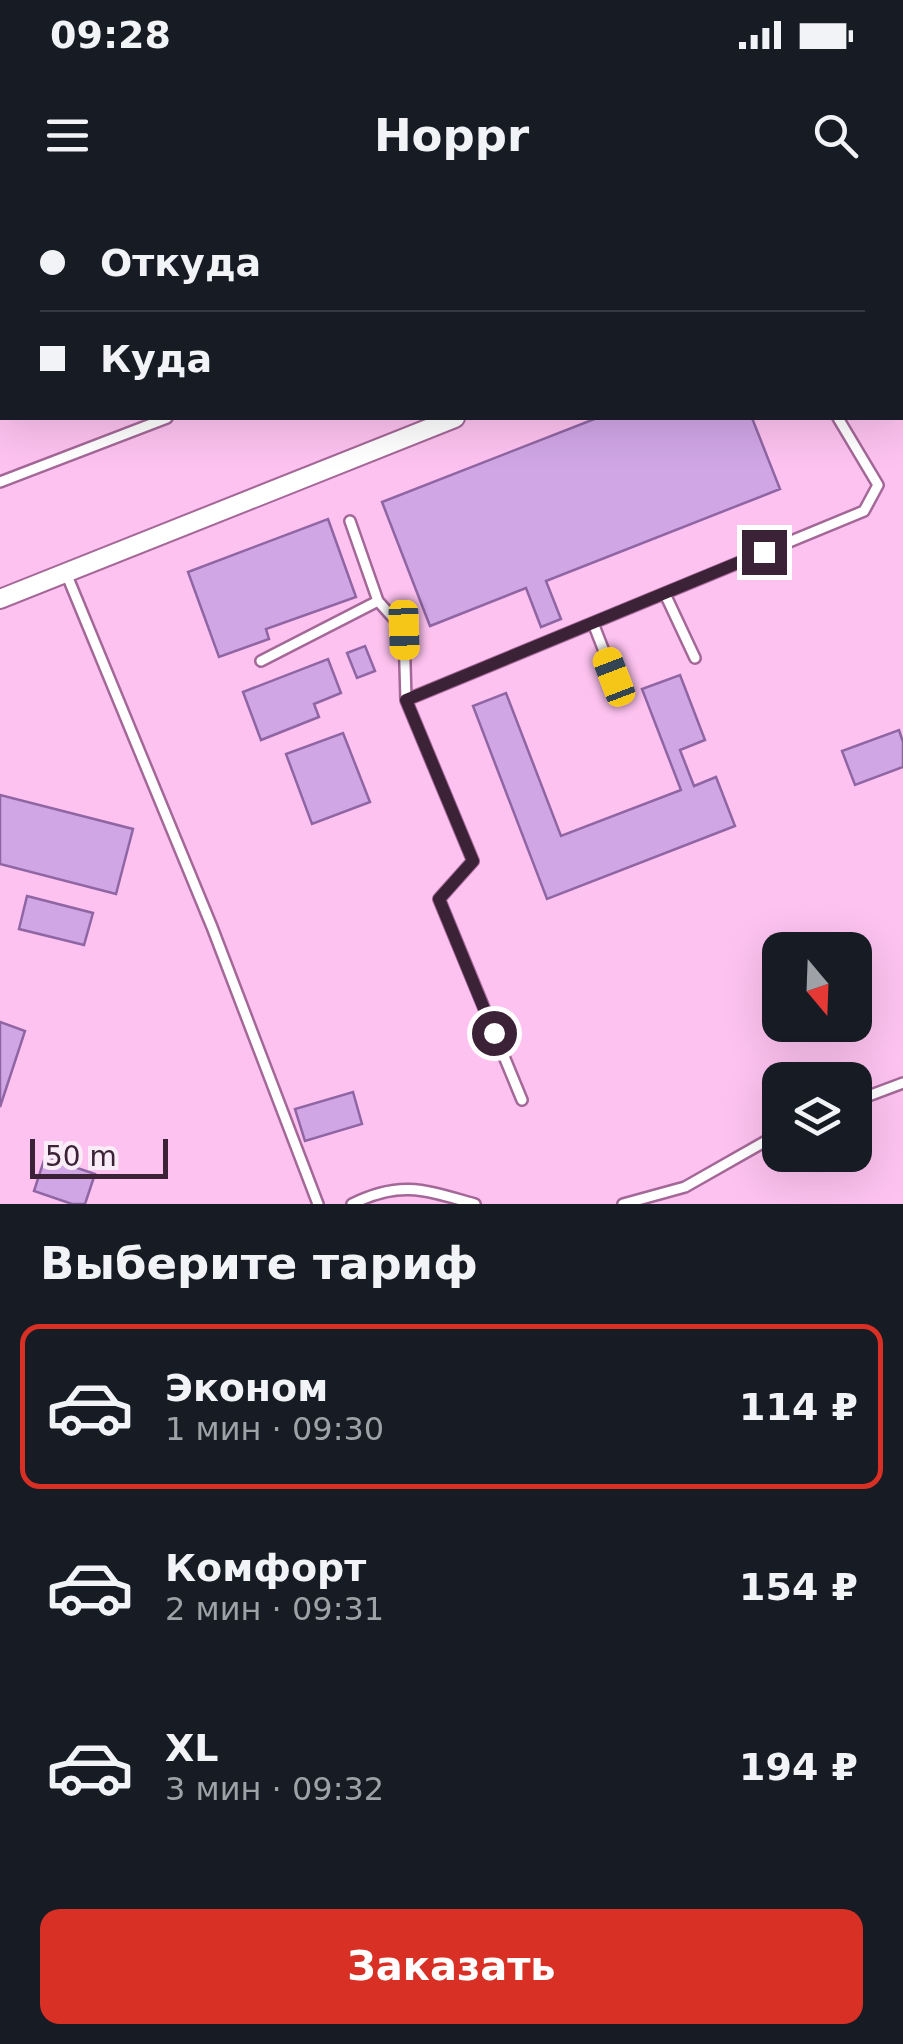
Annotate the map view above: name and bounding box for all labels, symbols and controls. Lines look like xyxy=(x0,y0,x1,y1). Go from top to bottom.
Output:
text: 09:28 xyxy=(50,13,171,57)
icon: menu xyxy=(40,108,95,163)
icon: search xyxy=(808,108,863,163)
text: Hoppr xyxy=(374,109,529,162)
text: Откуда xyxy=(100,241,261,285)
text: Куда xyxy=(100,337,212,381)
route end xyxy=(742,530,787,575)
car xyxy=(388,599,420,661)
car xyxy=(589,644,639,710)
north arrow xyxy=(762,932,872,1042)
map controls xyxy=(762,932,872,1172)
route start xyxy=(472,1011,517,1056)
button: layers xyxy=(762,1062,872,1172)
scale bar xyxy=(30,1134,168,1178)
text: 50 m xyxy=(45,1140,117,1173)
text: Выберите тариф xyxy=(40,1237,478,1290)
icon: car xyxy=(45,1362,135,1452)
text: Эконом xyxy=(165,1366,328,1410)
text: 114 ₽ xyxy=(739,1385,858,1429)
text: 1 мин · 09:30 xyxy=(165,1410,384,1448)
icon: car xyxy=(45,1542,135,1632)
text: Комфорт xyxy=(165,1546,366,1590)
text: 154 ₽ xyxy=(739,1565,858,1609)
text: 2 мин · 09:31 xyxy=(165,1590,384,1628)
icon: car xyxy=(45,1722,135,1812)
text: XL xyxy=(165,1726,219,1770)
text: 194 ₽ xyxy=(739,1745,858,1789)
text: 3 мин · 09:32 xyxy=(165,1770,384,1808)
button: Заказать xyxy=(40,1909,863,2024)

